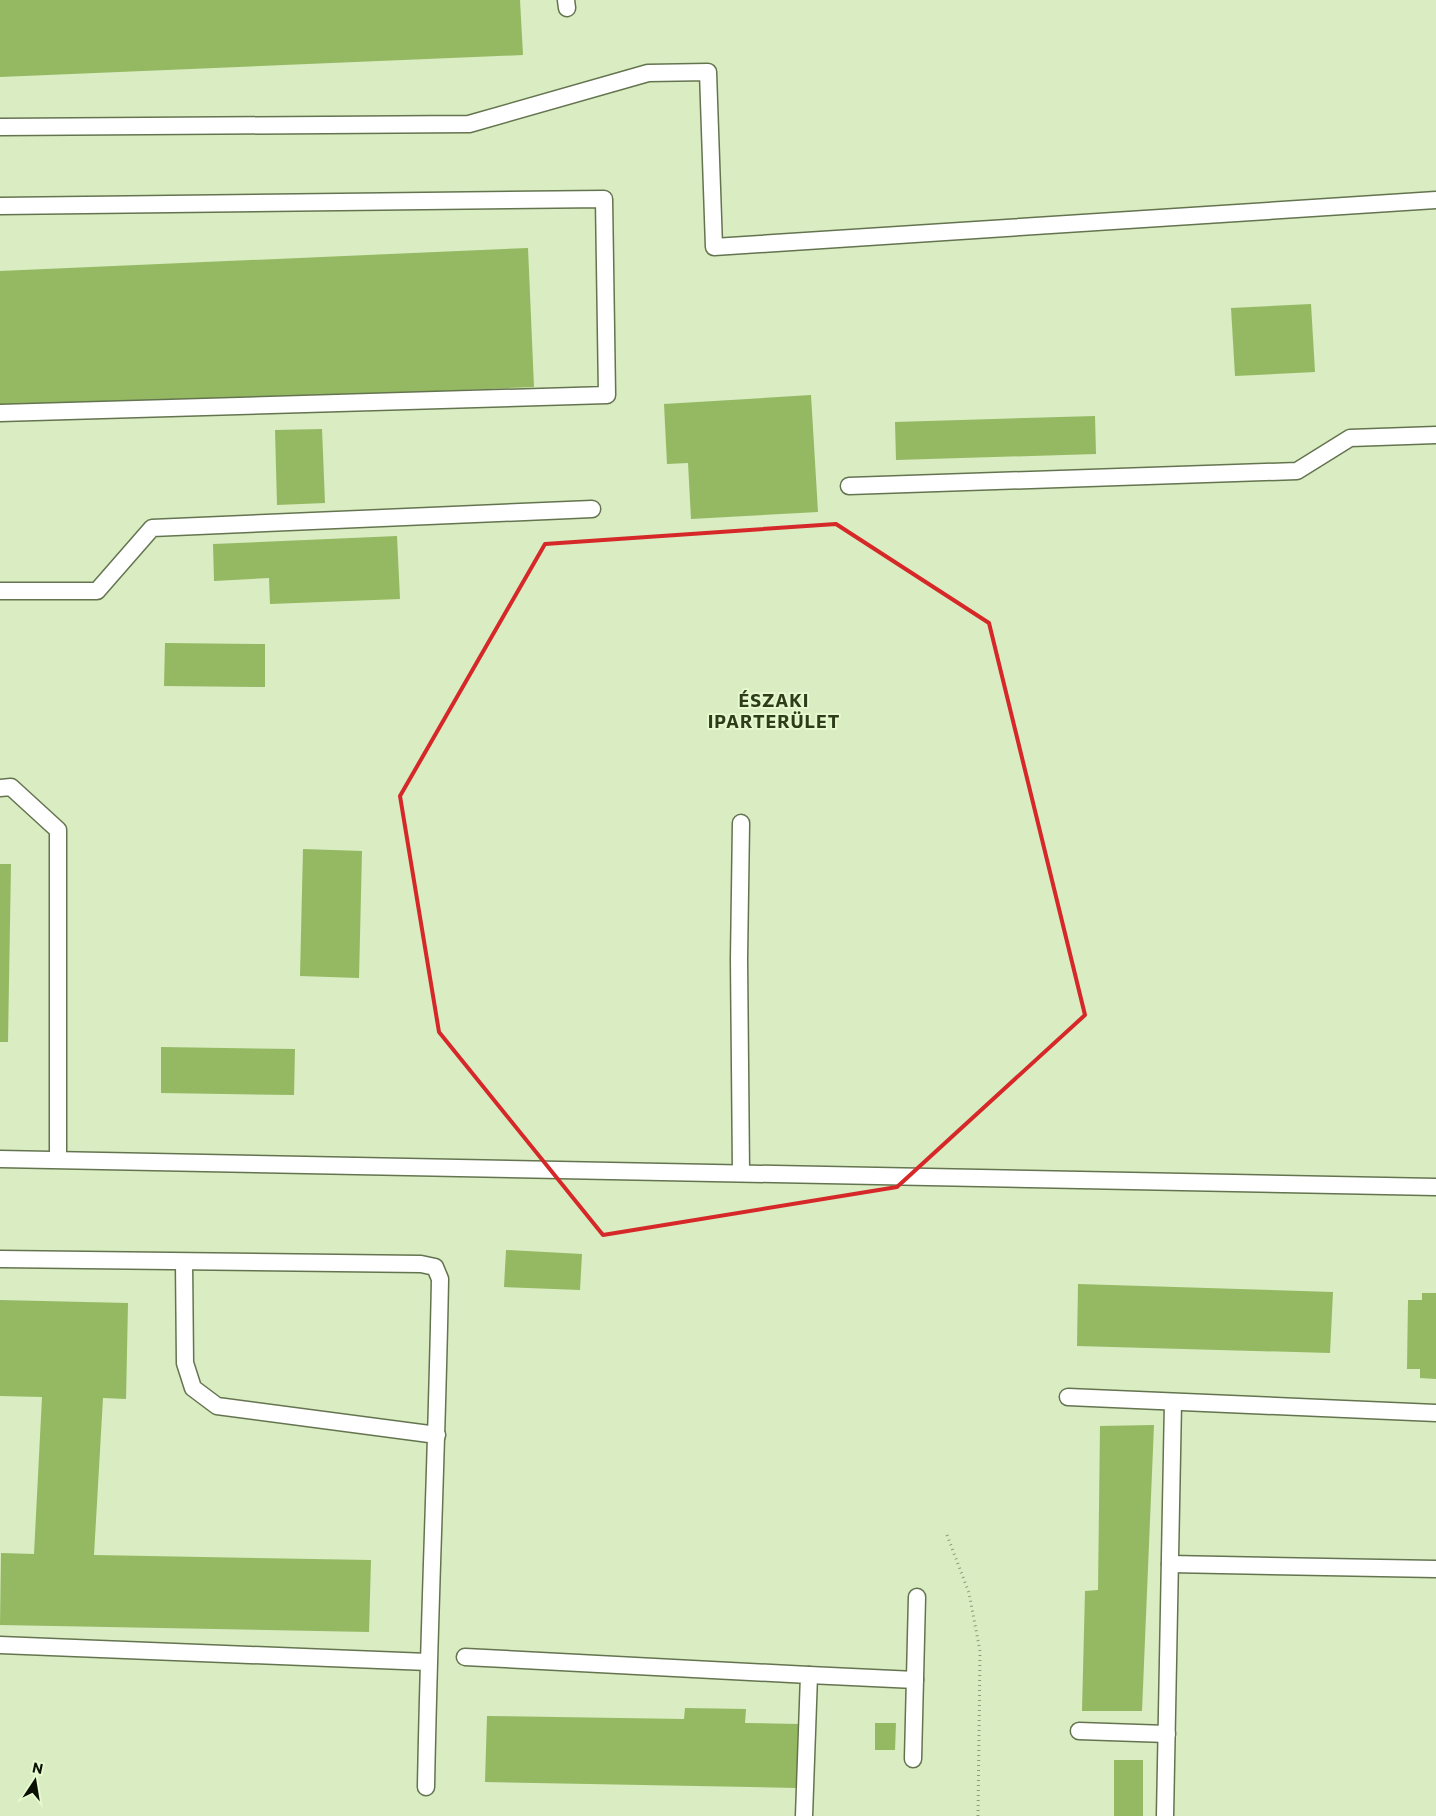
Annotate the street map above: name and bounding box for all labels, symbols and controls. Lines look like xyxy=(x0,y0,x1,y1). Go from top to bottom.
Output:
district label: ÉSZAKI IPARTERÜLET xyxy=(708,689,840,732)
north arrow xyxy=(10,1756,60,1806)
text: N xyxy=(31,1758,45,1777)

